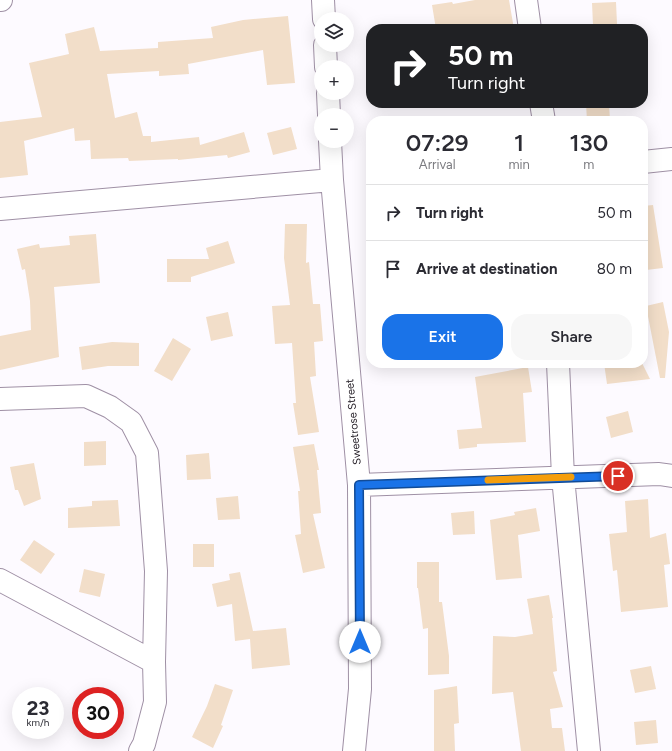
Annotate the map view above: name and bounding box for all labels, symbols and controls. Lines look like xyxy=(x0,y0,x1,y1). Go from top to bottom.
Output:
map controls xyxy=(314,12,354,148)
button: layers xyxy=(314,12,354,52)
text: 50 m xyxy=(448,38,514,72)
icon: right xyxy=(382,40,434,92)
button: + xyxy=(314,60,354,100)
text: Turn right xyxy=(448,72,525,94)
button: − xyxy=(314,108,354,148)
text: 07:29 xyxy=(406,128,469,157)
text: 1 xyxy=(514,128,524,157)
text: 130 xyxy=(569,128,608,157)
text: Arrival xyxy=(419,157,456,172)
text: min xyxy=(508,157,530,172)
text: m xyxy=(583,157,594,172)
icon: right xyxy=(382,202,404,224)
text: Turn right xyxy=(416,204,484,222)
text: 50 m xyxy=(597,204,632,222)
icon: arrive xyxy=(382,258,404,280)
text: Arrive at destination xyxy=(416,260,557,278)
text: 80 m xyxy=(597,260,632,278)
button: Exit xyxy=(382,314,503,360)
button: Share xyxy=(511,314,632,360)
street label: Sweetrose Street xyxy=(343,378,364,465)
pin xyxy=(601,459,635,493)
icon: arrive xyxy=(607,465,629,487)
position arrow xyxy=(339,621,381,663)
speed limit sign: 30 xyxy=(72,687,124,739)
text: 23 xyxy=(27,696,49,720)
text: km/h xyxy=(27,716,49,729)

